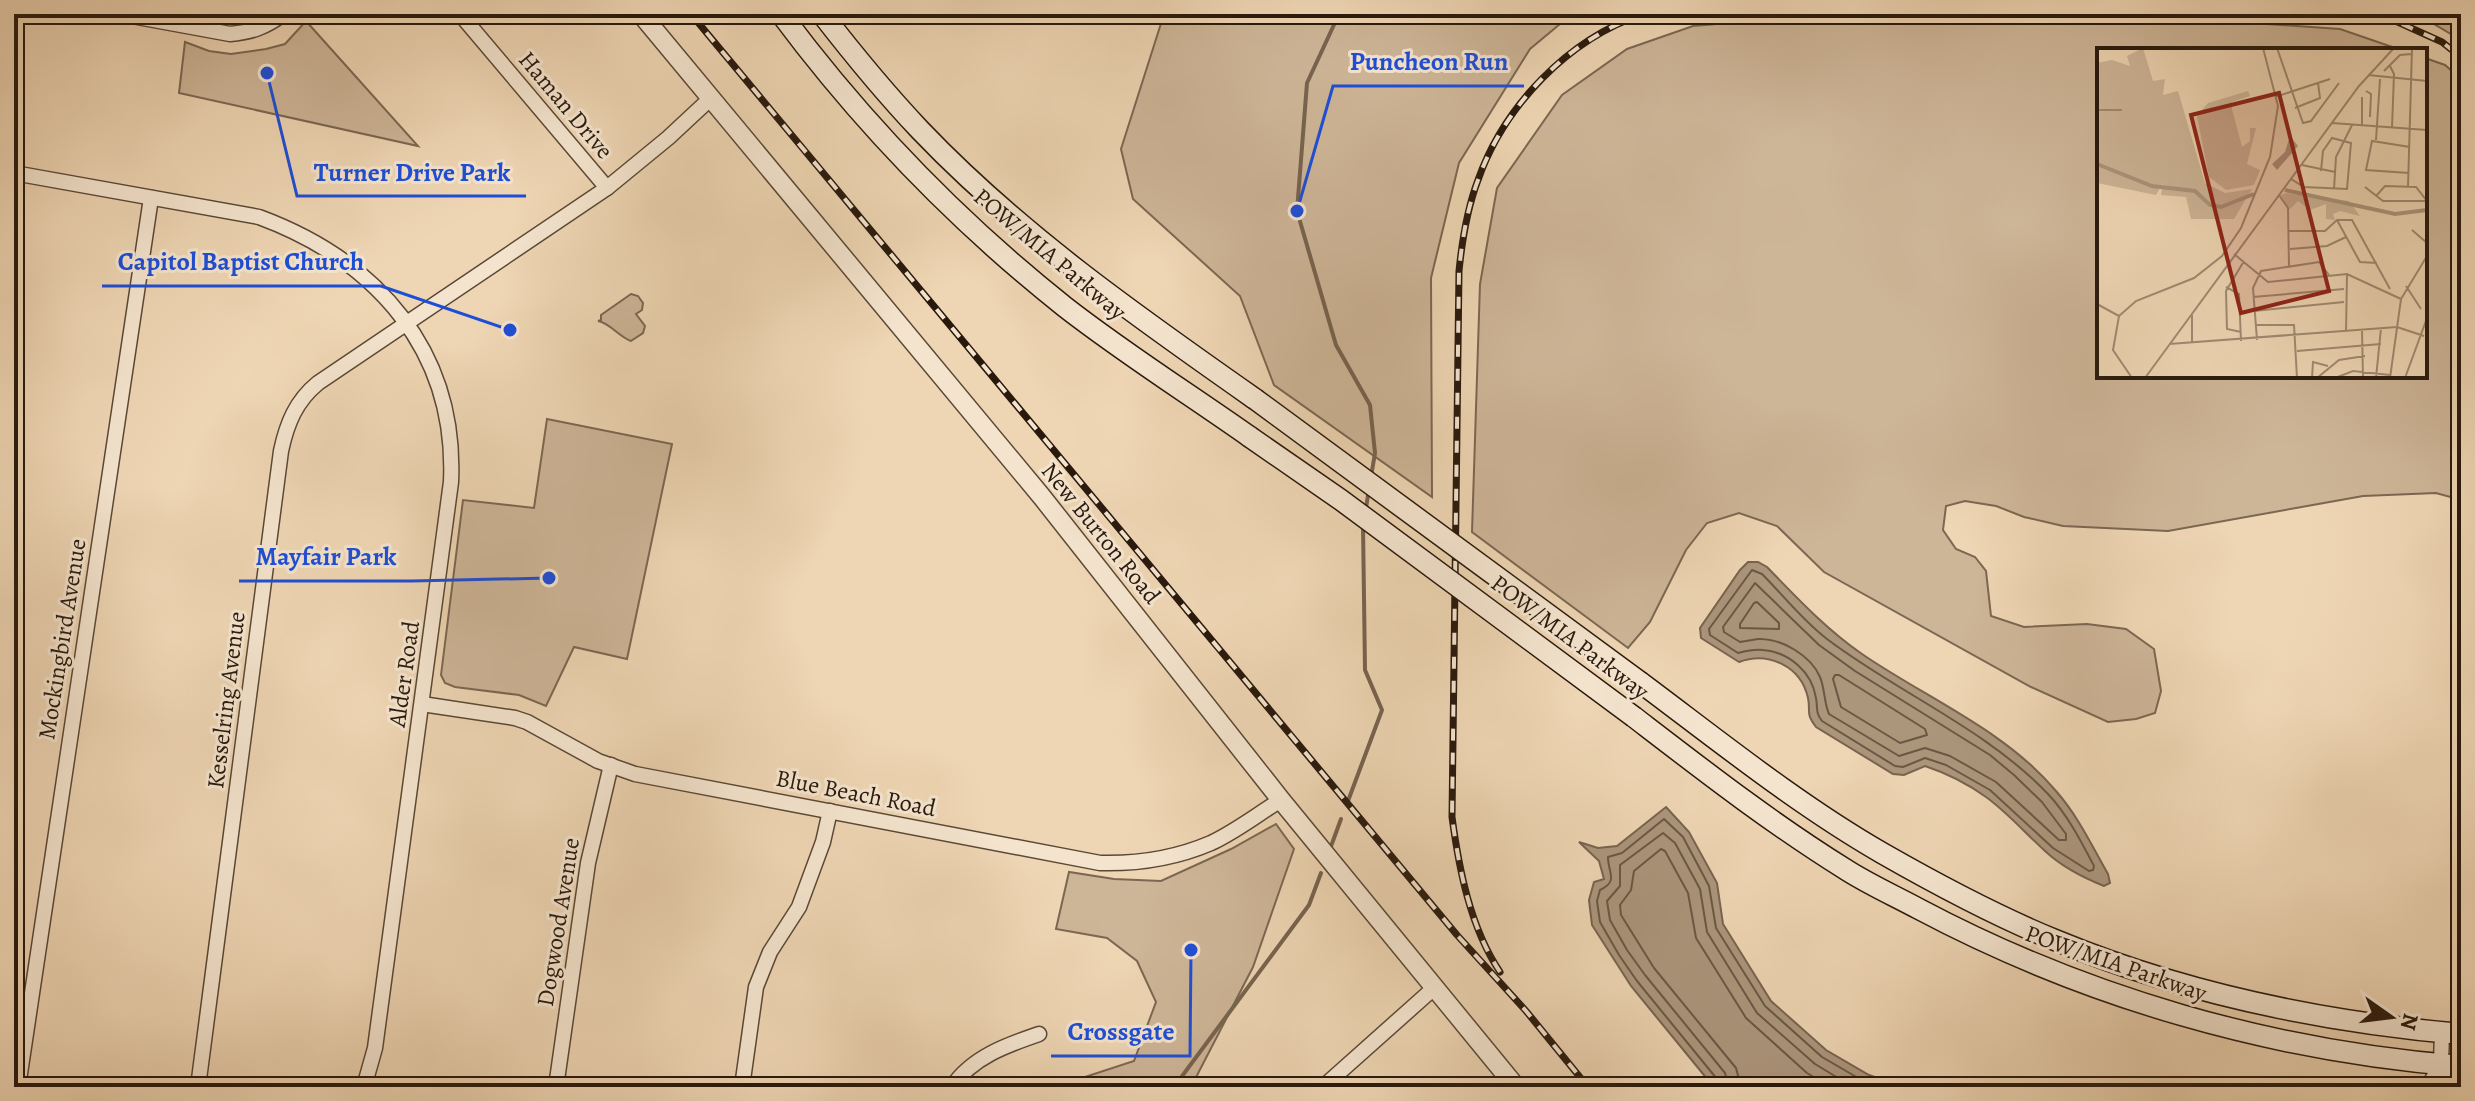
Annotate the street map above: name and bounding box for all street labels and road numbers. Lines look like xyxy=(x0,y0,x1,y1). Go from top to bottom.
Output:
street label: Haman Drive xyxy=(511,44,621,166)
street label: POW/MIA Parkway xyxy=(967,181,1133,327)
street label: New Burton Road xyxy=(1034,456,1168,611)
street label: Mockingbird Avenue xyxy=(30,536,94,742)
street label: POW/MIA Parkway xyxy=(1485,567,1656,707)
street label: Kesselring Avenue xyxy=(199,610,253,790)
street label: Alder Road xyxy=(381,619,427,730)
street label: Blue Beach Road xyxy=(773,762,939,824)
street label: Dogwood Avenue xyxy=(529,835,587,1009)
street label: POW/MIA Parkway xyxy=(2021,917,2211,1009)

